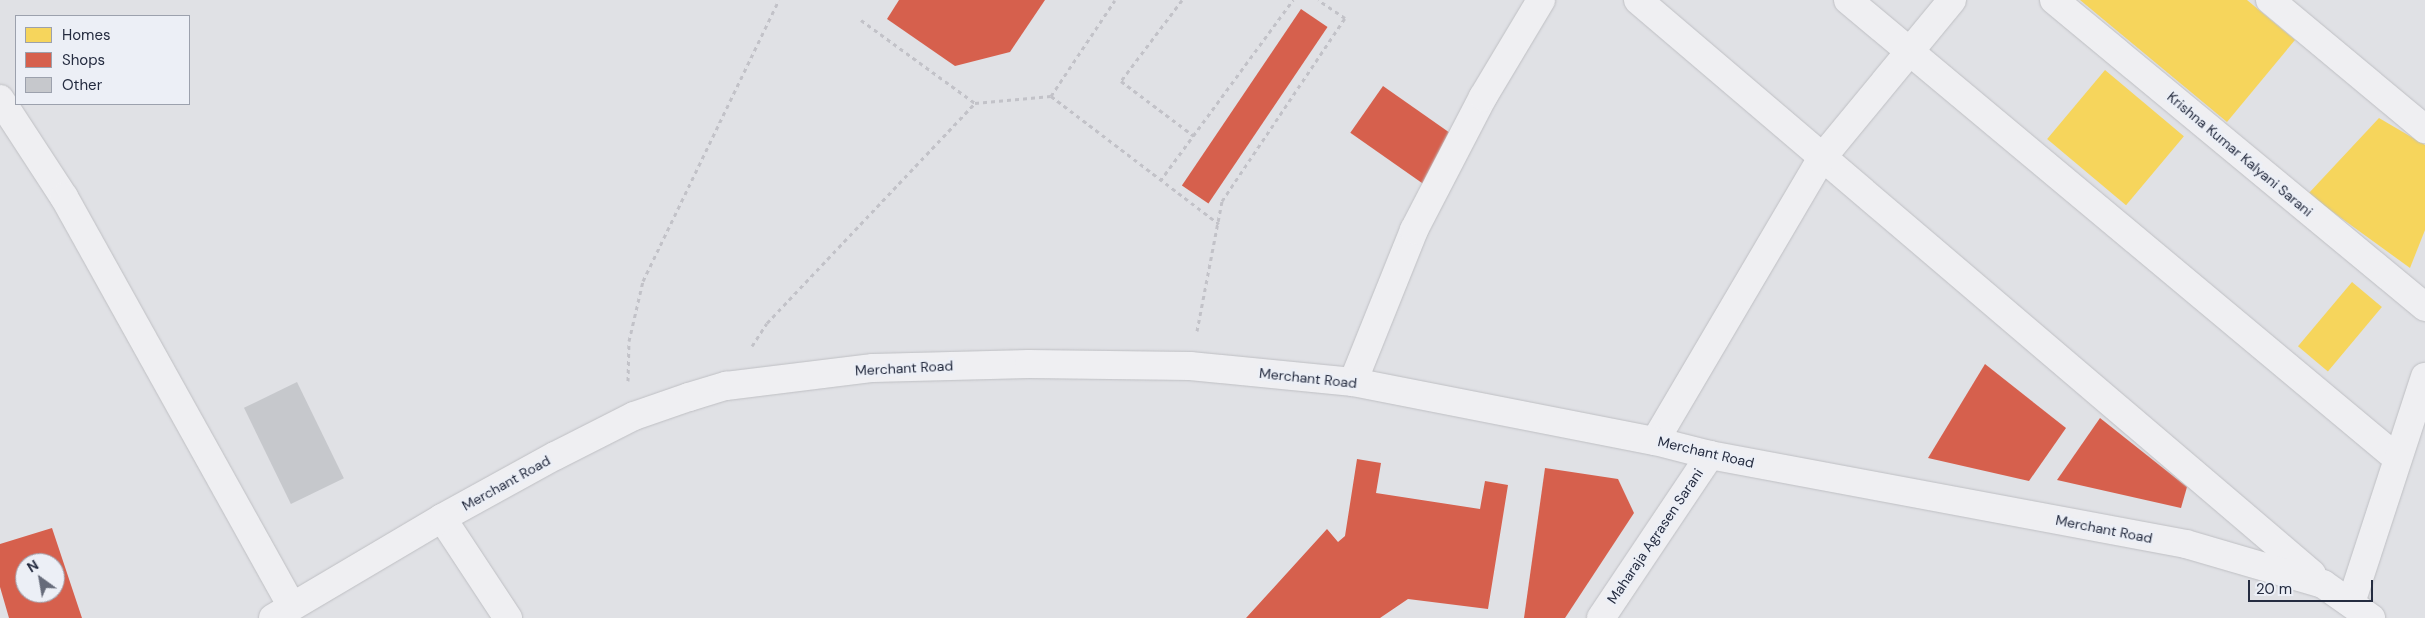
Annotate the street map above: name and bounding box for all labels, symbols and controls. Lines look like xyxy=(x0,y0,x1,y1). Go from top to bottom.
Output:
legend xyxy=(15,15,190,105)
text: Homes xyxy=(62,25,111,45)
text: Shops xyxy=(62,50,105,70)
text: Other xyxy=(62,75,102,95)
street label: Krishna Kumar Kalyani Sarani xyxy=(2164,88,2316,220)
street label: Merchant Road xyxy=(855,357,953,379)
street label: Merchant Road xyxy=(1258,365,1358,391)
street label: Merchant Road xyxy=(1656,433,1756,471)
street label: Merchant Road xyxy=(459,452,553,514)
street label: Maharaja Agrasen Sarani xyxy=(1604,465,1706,607)
street label: Merchant Road xyxy=(2054,511,2154,547)
north arrow xyxy=(15,553,65,603)
text: N xyxy=(23,556,42,576)
scale bar xyxy=(2250,570,2375,602)
text: 20 m xyxy=(2256,579,2292,599)

